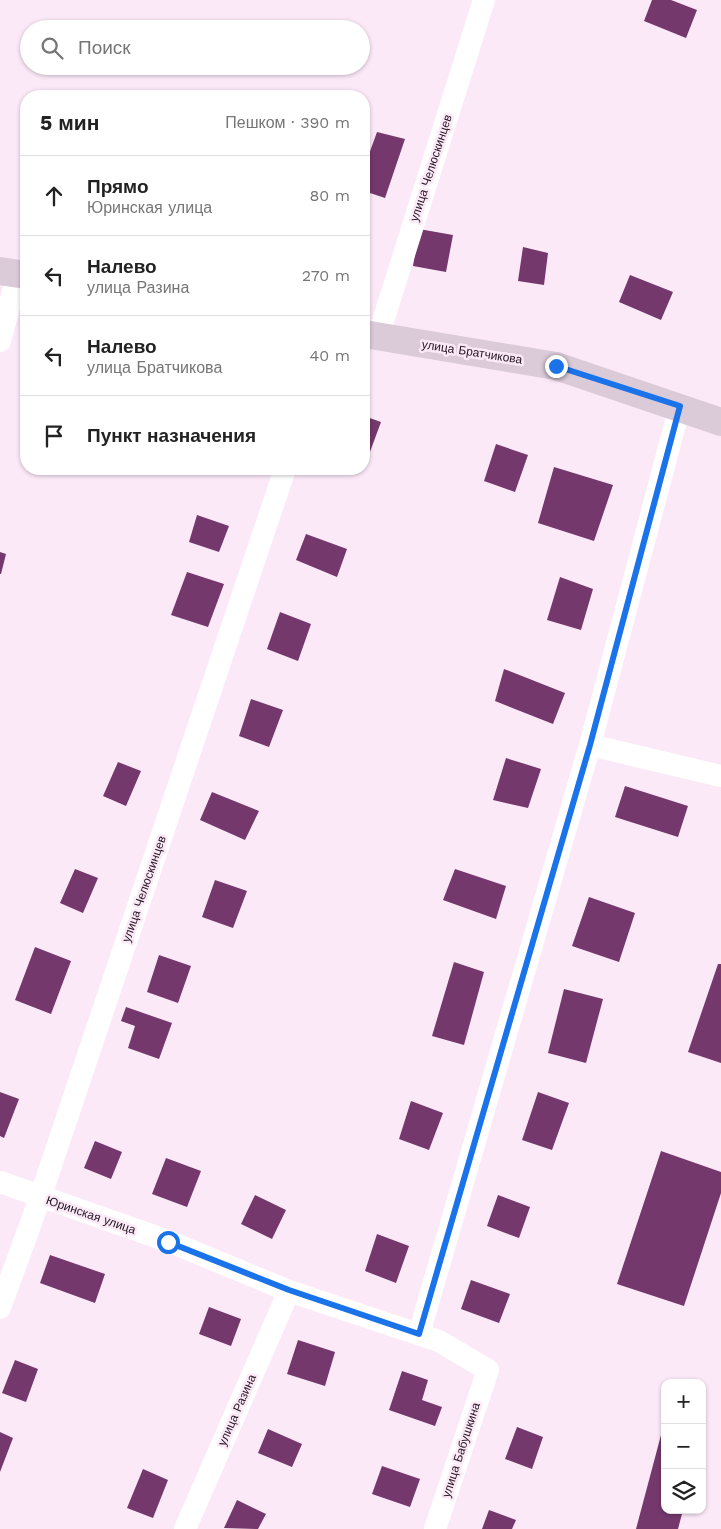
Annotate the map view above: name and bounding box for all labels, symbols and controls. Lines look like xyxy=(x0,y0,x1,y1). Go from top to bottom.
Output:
search box xyxy=(20,20,370,75)
icon: search xyxy=(38,34,66,62)
text: Поиск xyxy=(78,36,131,59)
text: 5 мин xyxy=(40,110,99,135)
text: Пешком · 390 m xyxy=(225,113,350,132)
street label: улица Челюскинцев xyxy=(407,113,455,223)
text: Прямо xyxy=(87,175,149,198)
icon: ahead xyxy=(40,182,68,210)
text: 80 m xyxy=(309,186,350,205)
text: Юринская улица xyxy=(87,198,212,217)
text: Налево xyxy=(87,255,157,278)
icon: left xyxy=(40,262,68,290)
text: 270 m xyxy=(302,266,350,285)
text: улица Разина xyxy=(87,278,189,297)
text: Налево xyxy=(87,335,157,358)
street label: улица Братчикова xyxy=(421,337,524,367)
icon: left xyxy=(40,342,68,370)
text: 40 m xyxy=(310,346,350,365)
route end xyxy=(545,355,568,378)
text: улица Братчикова xyxy=(87,358,222,377)
icon: arrive xyxy=(40,422,68,450)
text: Пункт назначения xyxy=(87,424,256,447)
street label: улица Челюскинцев xyxy=(119,834,169,944)
street label: Юринская улица xyxy=(44,1193,138,1237)
route start xyxy=(157,1231,180,1254)
street label: улица Разина xyxy=(215,1372,259,1448)
map controls xyxy=(661,1379,706,1514)
button: + xyxy=(661,1379,706,1424)
street label: улица Бабушкина xyxy=(439,1400,483,1499)
button: − xyxy=(661,1424,706,1469)
button: layers xyxy=(661,1469,706,1514)

